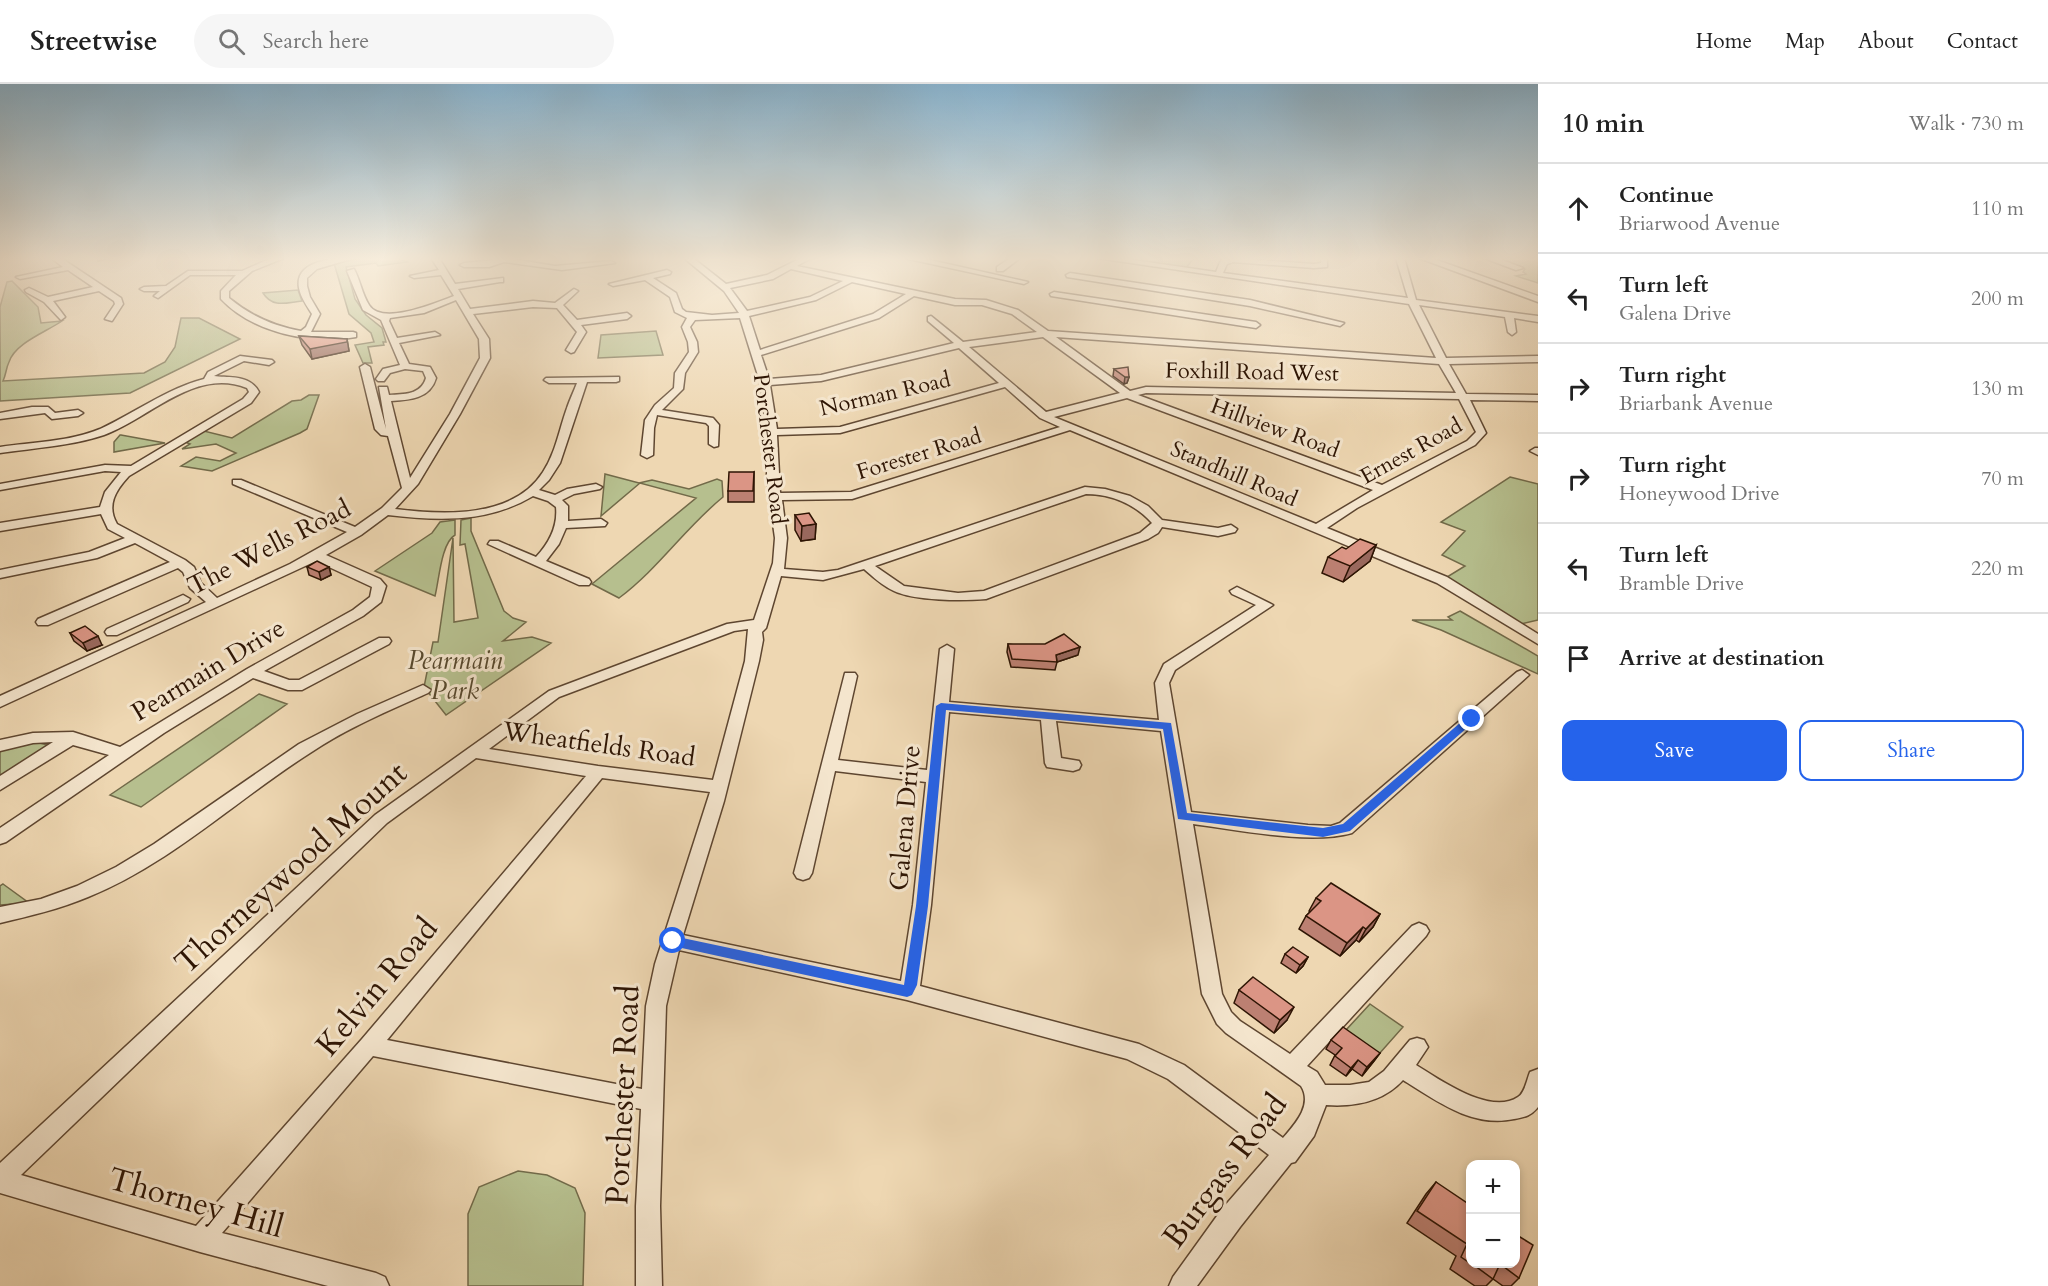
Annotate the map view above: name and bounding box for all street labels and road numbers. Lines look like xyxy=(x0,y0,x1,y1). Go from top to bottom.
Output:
street label: Foxhill Road West xyxy=(1165,355,1339,389)
street label: Norman Road xyxy=(817,364,954,424)
street label: Porchester Road xyxy=(746,372,794,526)
street label: Hillview Road xyxy=(1206,391,1344,465)
street label: Ernest Road xyxy=(1354,410,1468,491)
street label: Forester Road xyxy=(853,421,985,487)
street label: Standhill Road xyxy=(1166,434,1302,514)
street label: The Wells Road xyxy=(181,491,357,603)
street label: Pearmain Drive xyxy=(125,610,291,730)
street label: Wheatfields Road xyxy=(500,713,698,775)
street label: Galena Drive xyxy=(881,744,929,892)
street label: Thorneywood Mount xyxy=(165,752,417,984)
street label: Kelvin Road xyxy=(306,908,448,1066)
street label: Porchester Road xyxy=(595,984,651,1206)
street label: Burgass Road xyxy=(1152,1085,1298,1257)
street label: Thorney Hill xyxy=(103,1157,289,1249)

